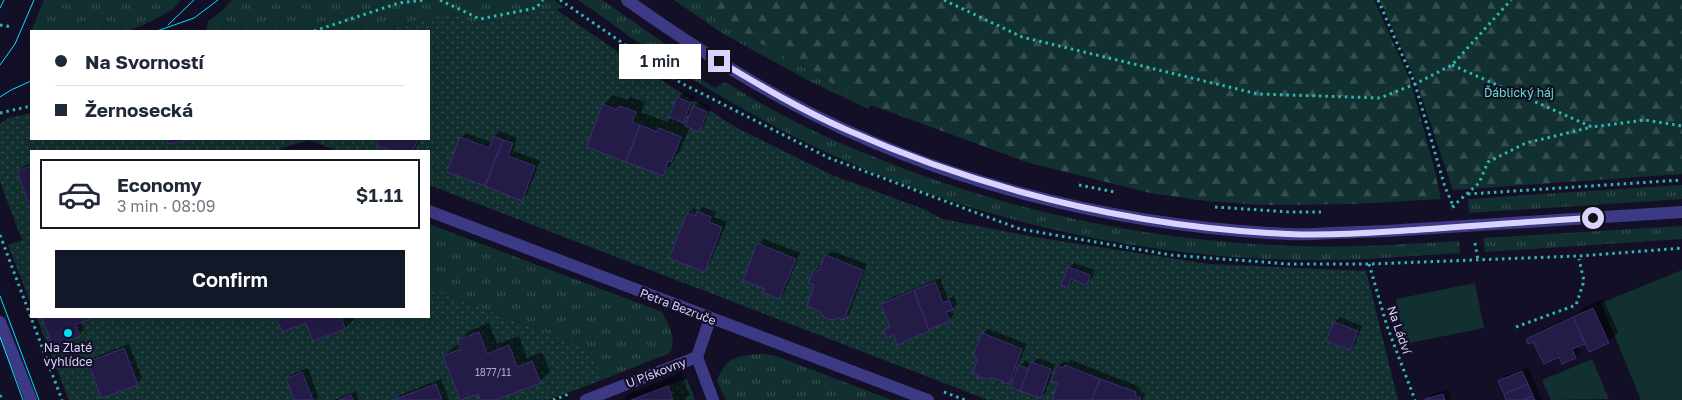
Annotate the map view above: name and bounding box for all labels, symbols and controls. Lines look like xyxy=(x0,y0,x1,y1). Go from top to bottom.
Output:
callout: 1 min xyxy=(619,44,702,78)
text: Na Svorností xyxy=(85,50,204,73)
route end xyxy=(708,50,730,72)
text: 1 min xyxy=(640,51,680,71)
park label: Ďáblický háj xyxy=(1484,85,1554,100)
text: Žernosecká xyxy=(85,98,193,121)
icon: car xyxy=(57,172,102,217)
text: Economy xyxy=(117,173,202,196)
text: $1.11 xyxy=(356,183,403,206)
text: 3 min · 08:09 xyxy=(117,196,216,216)
route start xyxy=(1582,207,1604,229)
button: Confirm xyxy=(55,250,405,308)
street label: Petra Bezruče xyxy=(638,285,718,328)
street label: Na Ládví xyxy=(1384,304,1415,357)
marker: Na Zlaté vyhlídce xyxy=(62,327,74,339)
place label: Na Zlaté vyhlídce xyxy=(43,340,93,369)
street label: U Pískovny xyxy=(624,354,688,391)
house number: 1877/11 xyxy=(475,366,511,378)

